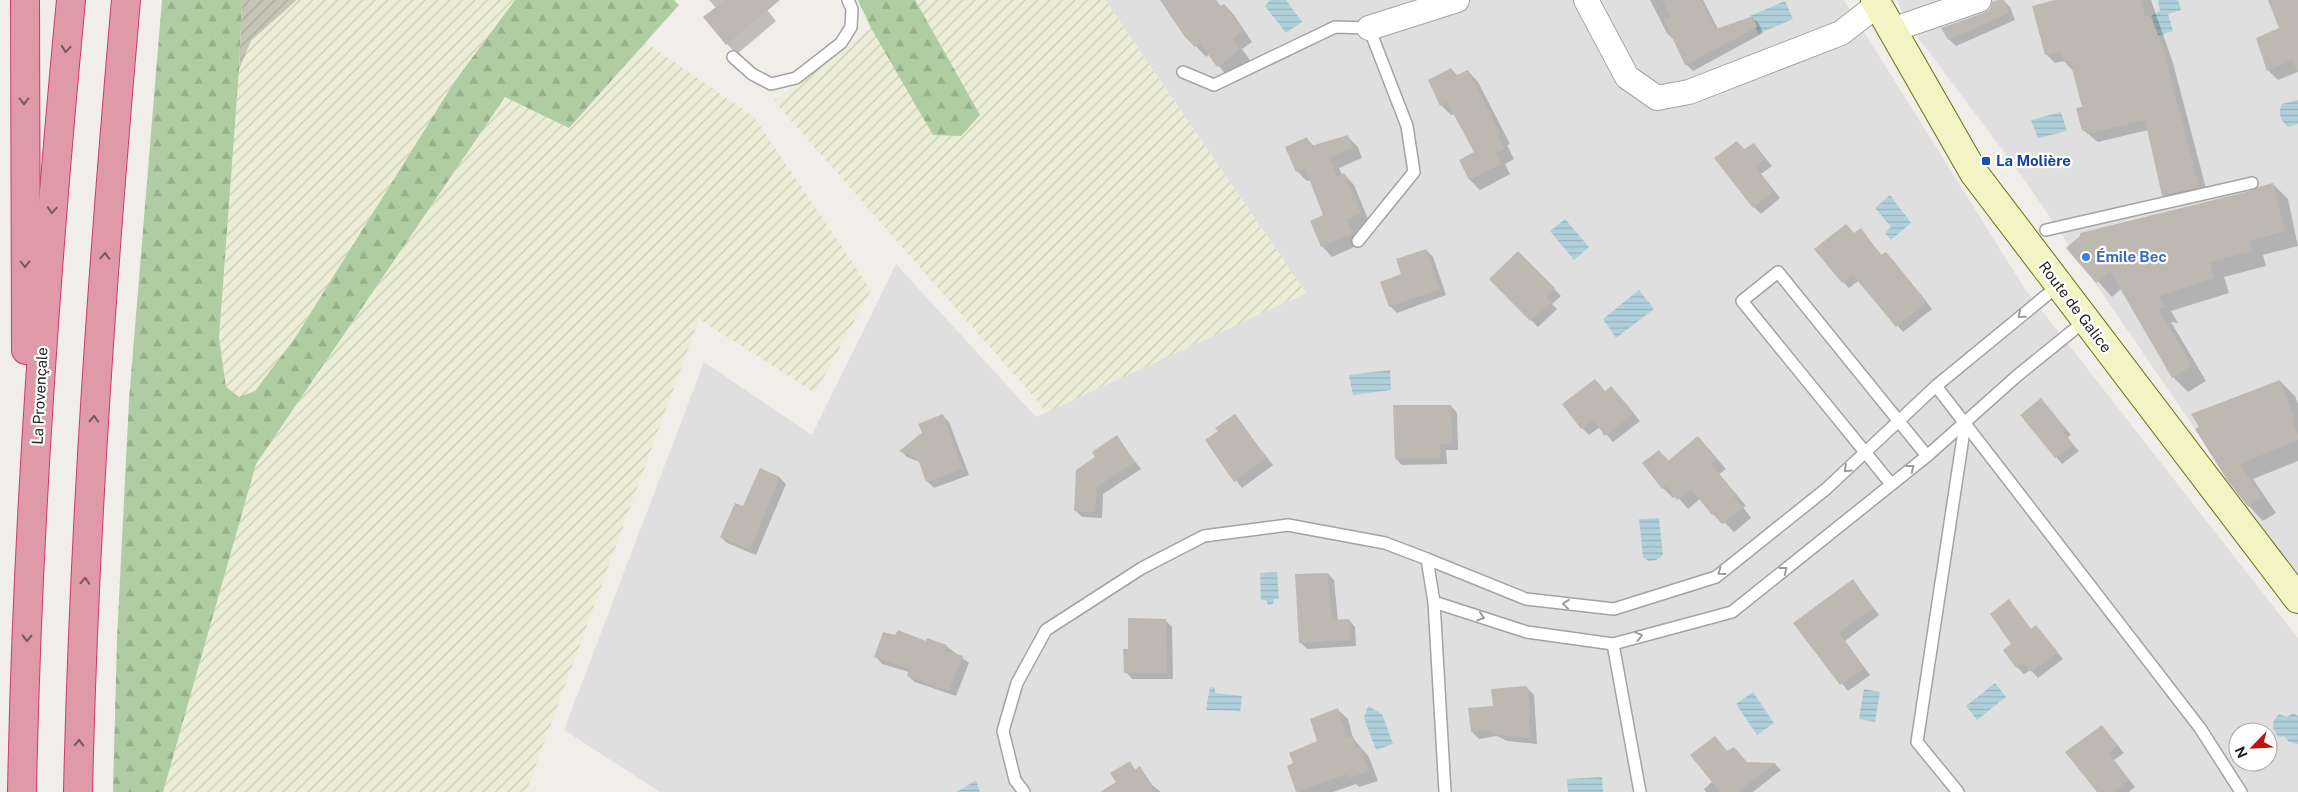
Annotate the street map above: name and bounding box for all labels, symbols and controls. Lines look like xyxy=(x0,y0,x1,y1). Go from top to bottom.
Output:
one-way arrow xyxy=(61,45,72,53)
one-way arrow xyxy=(19,98,29,105)
place label: La Molière xyxy=(1996,152,2071,169)
marker: La Molière xyxy=(1980,155,1992,167)
one-way arrow xyxy=(46,207,57,215)
place label: Émile Bec xyxy=(2096,248,2167,265)
marker: Émile Bec xyxy=(2080,251,2092,263)
one-way arrow xyxy=(99,252,110,260)
street label: Route de Galice xyxy=(2036,258,2115,356)
one-way arrow xyxy=(20,260,30,268)
one-way arrow xyxy=(2018,310,2027,318)
street label: La Provençale xyxy=(28,347,51,445)
one-way arrow xyxy=(88,414,99,422)
one-way arrow xyxy=(1843,463,1852,472)
one-way arrow xyxy=(1905,466,1914,474)
one-way arrow xyxy=(1717,566,1727,575)
one-way arrow xyxy=(1778,568,1787,576)
one-way arrow xyxy=(80,577,91,585)
one-way arrow xyxy=(1561,599,1569,610)
one-way arrow xyxy=(1476,611,1485,621)
one-way arrow xyxy=(1635,632,1643,642)
one-way arrow xyxy=(22,634,33,642)
north arrow xyxy=(2228,722,2278,772)
one-way arrow xyxy=(74,739,85,747)
text: N xyxy=(2232,744,2251,761)

